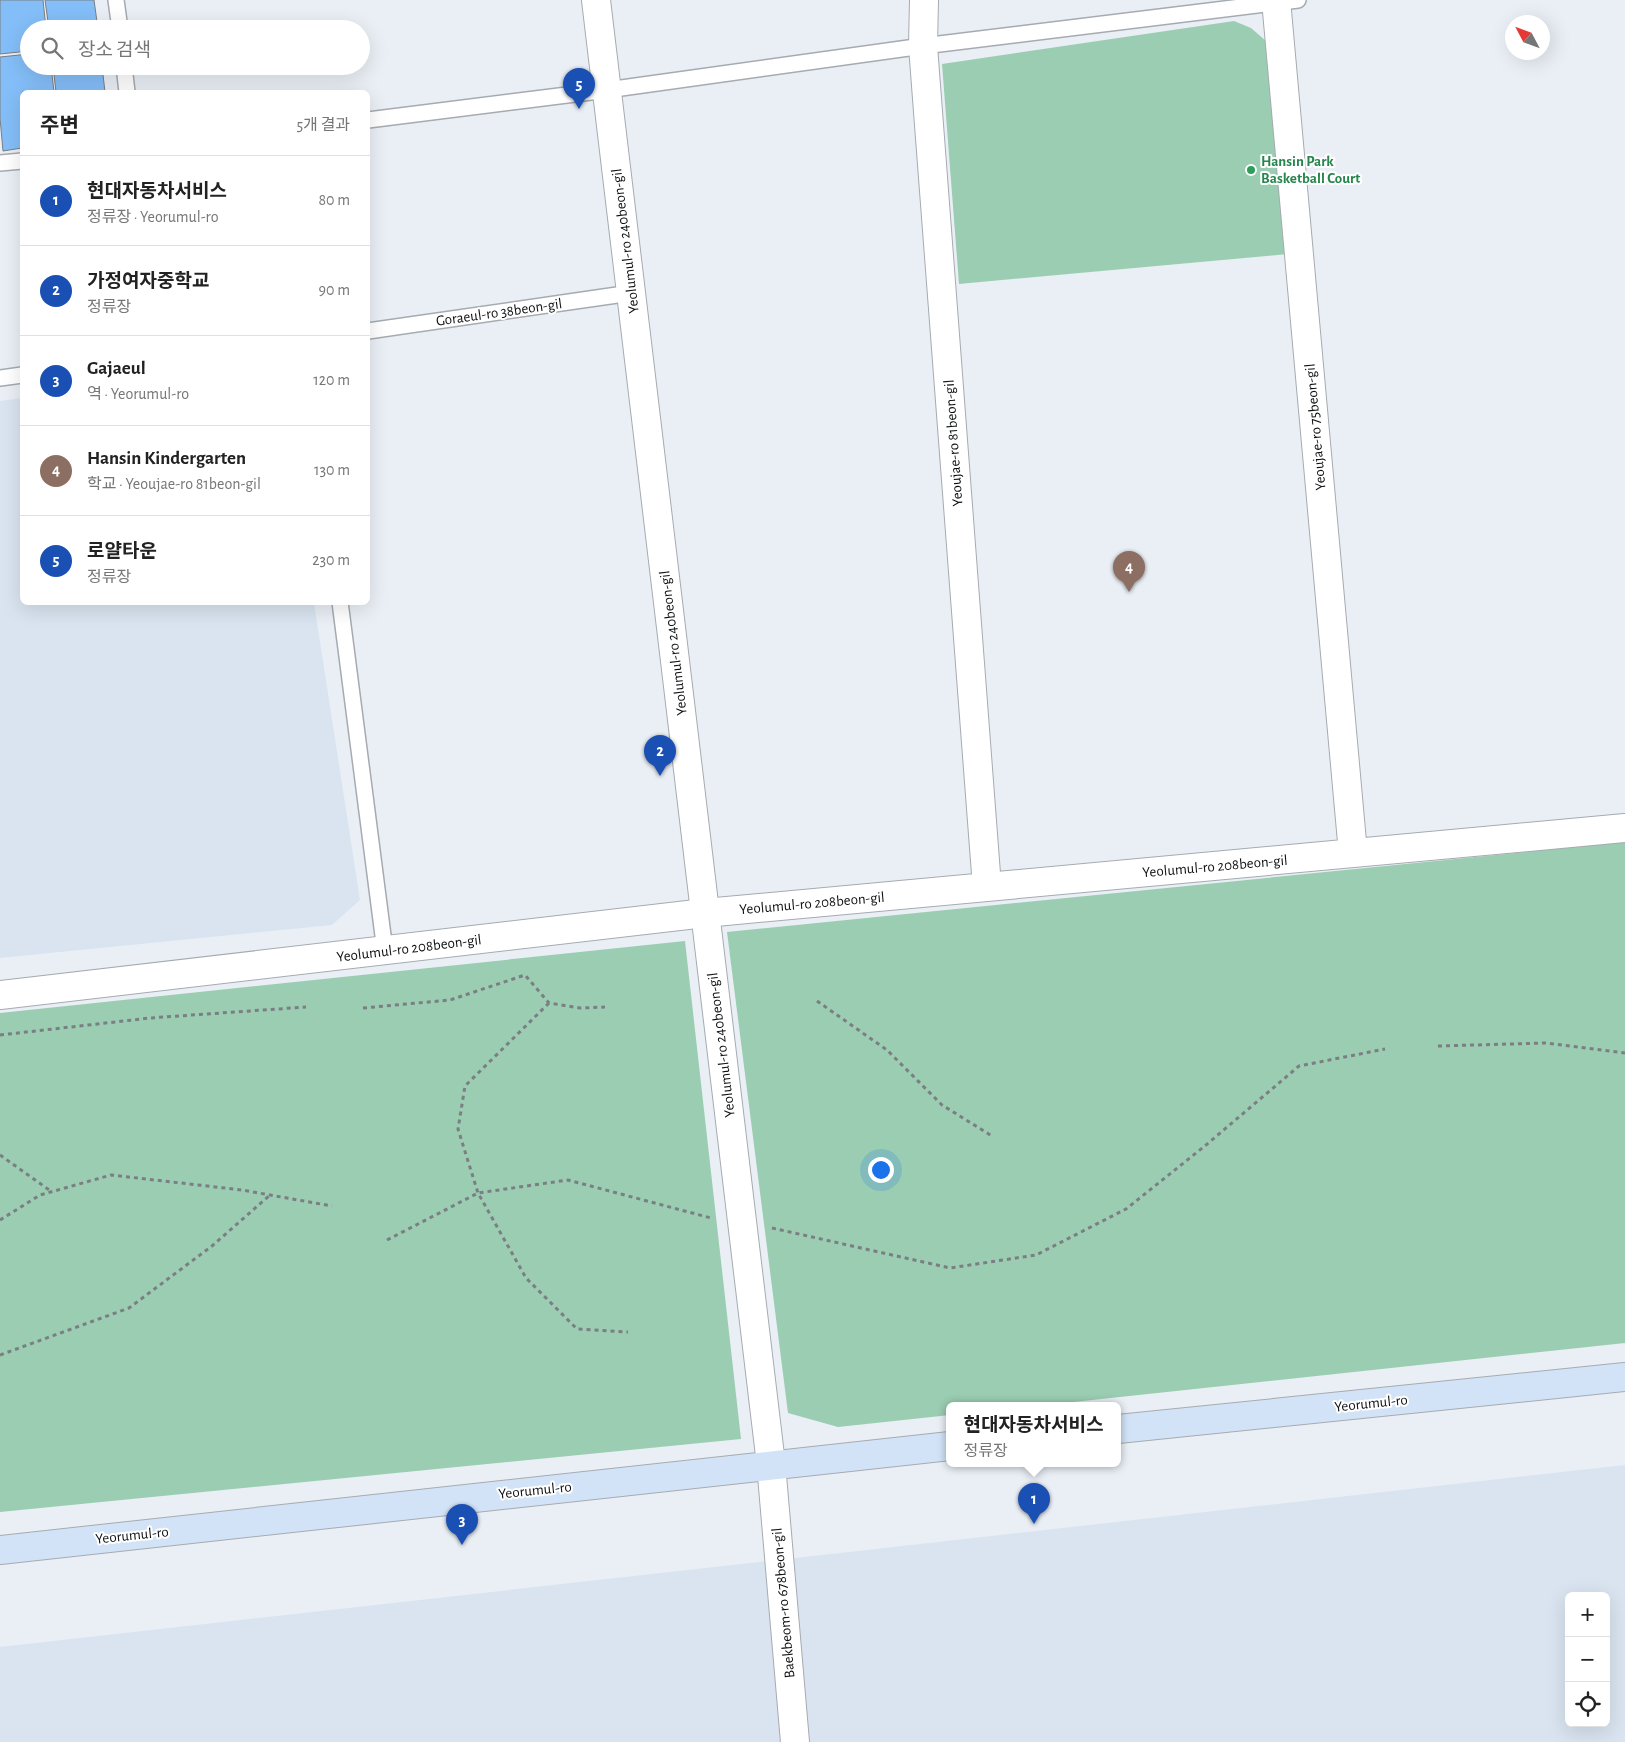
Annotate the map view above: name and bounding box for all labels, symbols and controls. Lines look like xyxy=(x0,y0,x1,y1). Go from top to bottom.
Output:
north arrow xyxy=(1505,15,1550,60)
search box xyxy=(20,20,370,75)
icon: search xyxy=(38,34,66,62)
text: 장소 검색 xyxy=(78,41,151,60)
pin: 5 xyxy=(563,68,595,109)
text: 주변 xyxy=(40,115,79,136)
text: 5개 결과 xyxy=(297,117,350,133)
place label: Hansin Park Basketball Court xyxy=(1261,154,1360,186)
marker: Hansin Park Basketball Court xyxy=(1245,164,1257,176)
street label: Yeolumul-ro 240beon-gil xyxy=(609,168,642,314)
text: 현대자동차서비스 xyxy=(87,182,227,201)
text: 1 xyxy=(53,192,59,208)
text: 80 m xyxy=(319,192,350,208)
text: 정류장 · Yeorumul-ro xyxy=(87,209,219,225)
text: 가정여자중학교 xyxy=(87,272,209,291)
text: 2 xyxy=(52,282,60,298)
text: 90 m xyxy=(319,282,350,298)
street label: Goraeul-ro 38beon-gil xyxy=(435,296,563,329)
text: 정류장 xyxy=(87,299,131,315)
text: Gajaeul xyxy=(87,359,146,378)
street label: Yeoujae-ro 75beon-gil xyxy=(1302,363,1329,491)
text: 3 xyxy=(53,372,59,388)
text: 120 m xyxy=(313,372,350,388)
street label: Yeoujae-ro 81beon-gil xyxy=(942,379,965,507)
text: 역 · Yeorumul-ro xyxy=(87,386,189,402)
text: Hansin Kindergarten xyxy=(87,449,246,468)
text: 4 xyxy=(52,462,60,478)
text: 130 m xyxy=(314,462,350,478)
text: 학교 · Yeoujae-ro 81beon-gil xyxy=(87,476,261,492)
text: 로얄타운 xyxy=(87,542,157,561)
pin: 4 xyxy=(1113,551,1145,592)
text: 5 xyxy=(53,552,59,568)
text: 230 m xyxy=(312,552,350,568)
text: 정류장 xyxy=(87,569,131,585)
street label: Yeolumul-ro 240beon-gil xyxy=(657,570,690,716)
pin: 2 xyxy=(644,735,676,776)
street label: Yeolumul-ro 208beon-gil xyxy=(1142,853,1288,880)
street label: Yeolumul-ro 208beon-gil xyxy=(739,890,885,917)
street label: Yeolumul-ro 208beon-gil xyxy=(336,932,482,965)
street label: Yeolumul-ro 240beon-gil xyxy=(705,972,738,1118)
your location xyxy=(868,1157,894,1183)
street label: Yeorumul-ro xyxy=(1334,1392,1408,1415)
popup xyxy=(946,1402,1121,1467)
text: 현대자동차서비스 xyxy=(964,1416,1103,1435)
text: 정류장 xyxy=(964,1443,1008,1459)
street label: Yeorumul-ro xyxy=(498,1479,572,1502)
pin: 1 xyxy=(1018,1483,1050,1524)
pin: 3 xyxy=(446,1504,478,1545)
street label: Yeorumul-ro xyxy=(95,1524,169,1547)
street label: Baekbeom-ro 678beon-gil xyxy=(769,1527,798,1679)
map controls xyxy=(1565,1592,1610,1727)
button: + xyxy=(1565,1592,1610,1637)
button: − xyxy=(1565,1637,1610,1682)
button: locate xyxy=(1565,1682,1610,1727)

